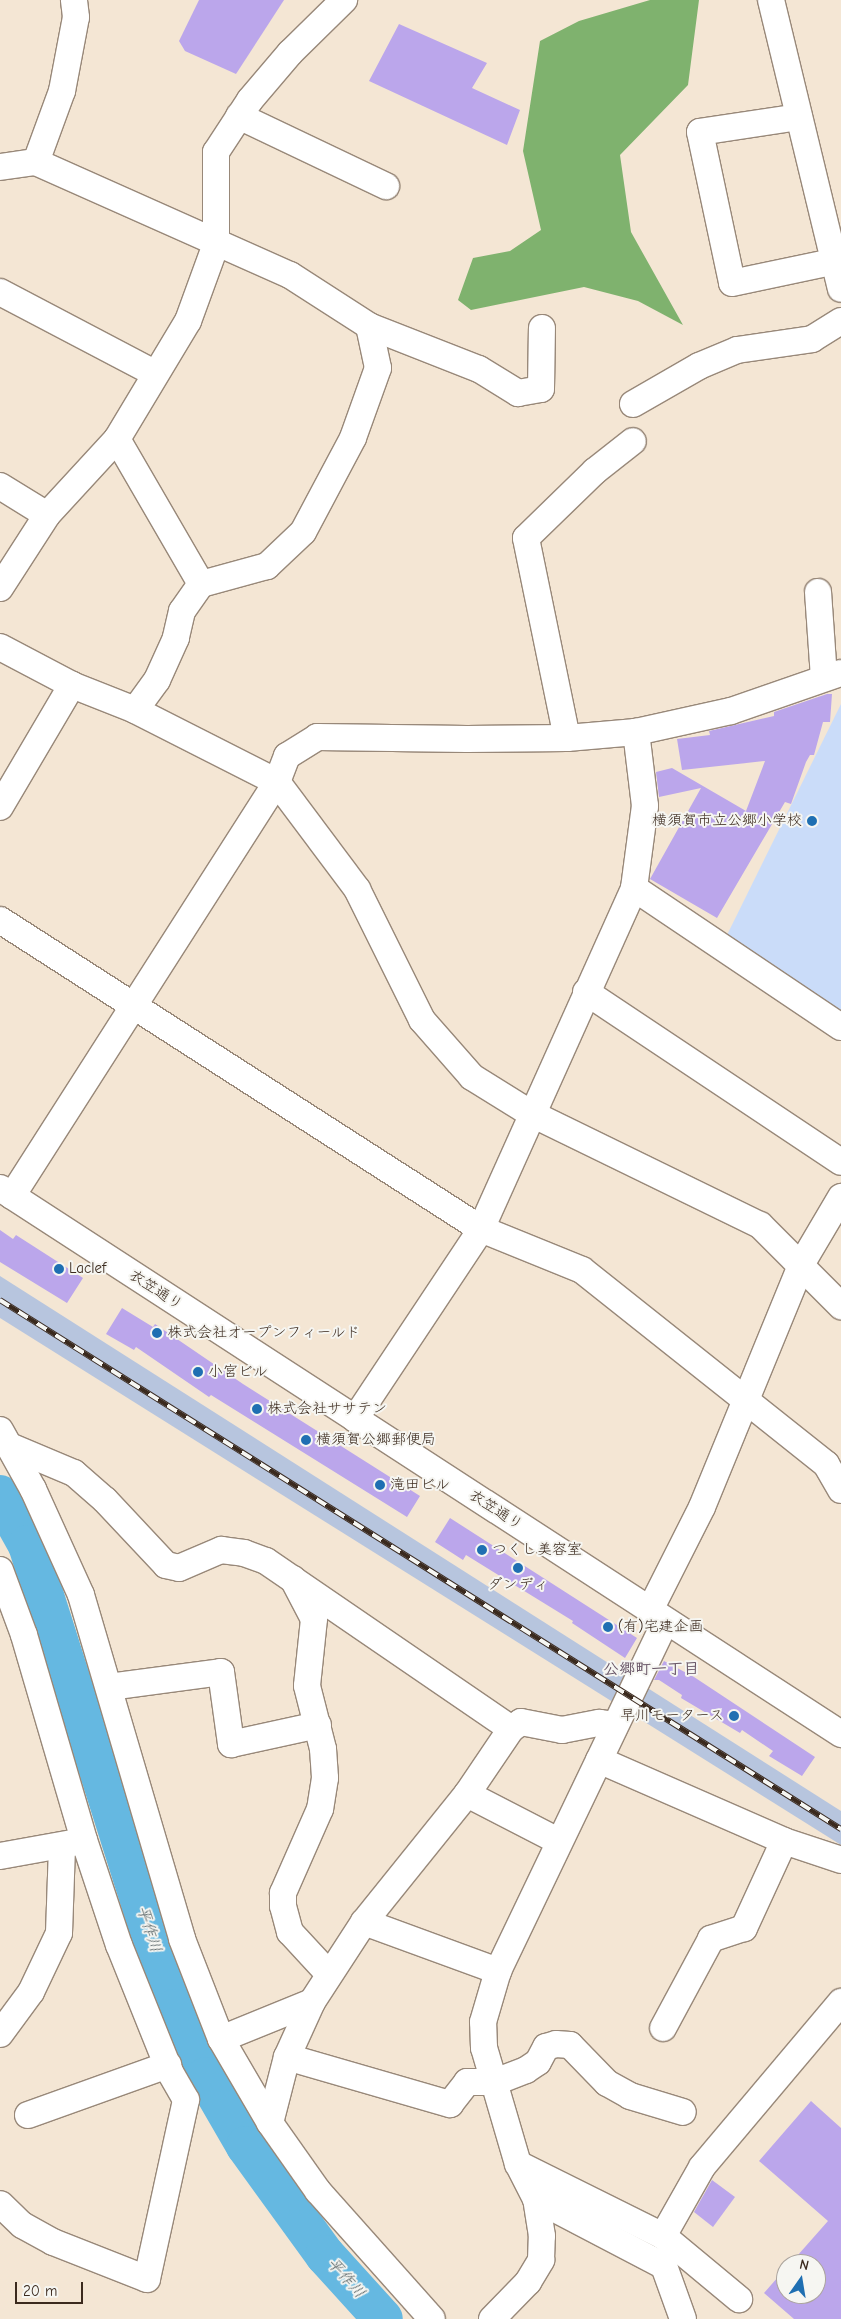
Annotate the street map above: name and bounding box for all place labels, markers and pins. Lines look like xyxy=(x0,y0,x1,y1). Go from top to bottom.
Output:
place label: 横須賀市立公郷小学校 xyxy=(652,812,802,830)
marker: 横須賀市立公郷小学校 xyxy=(806,815,818,827)
place label: Laclef xyxy=(69,1260,106,1278)
marker: Laclef xyxy=(53,1263,65,1275)
place label: 株式会社オープンフィールド xyxy=(167,1324,362,1342)
marker: 株式会社オープンフィールド xyxy=(151,1327,163,1339)
place label: 小宮ビル xyxy=(208,1363,268,1381)
marker: 小宮ビル xyxy=(192,1366,204,1378)
place label: 株式会社ササテン xyxy=(267,1400,387,1418)
marker: 株式会社ササテン xyxy=(251,1403,263,1415)
place label: 横須賀公郷郵便局 xyxy=(316,1431,436,1449)
marker: 横須賀公郷郵便局 xyxy=(300,1434,312,1446)
place label: 滝田ビル xyxy=(390,1476,450,1494)
marker: 滝田ビル xyxy=(374,1479,386,1491)
place label: つくし美容室 xyxy=(492,1541,582,1559)
marker: つくし美容室 xyxy=(476,1544,488,1556)
marker: ダンディ xyxy=(512,1562,524,1574)
place label: ダンディ xyxy=(488,1576,548,1594)
place label: (有)宅建企画 xyxy=(618,1618,703,1636)
marker: (有)宅建企画 xyxy=(602,1621,614,1633)
place label: 早川モータース xyxy=(619,1707,724,1725)
marker: 早川モータース xyxy=(728,1710,740,1722)

